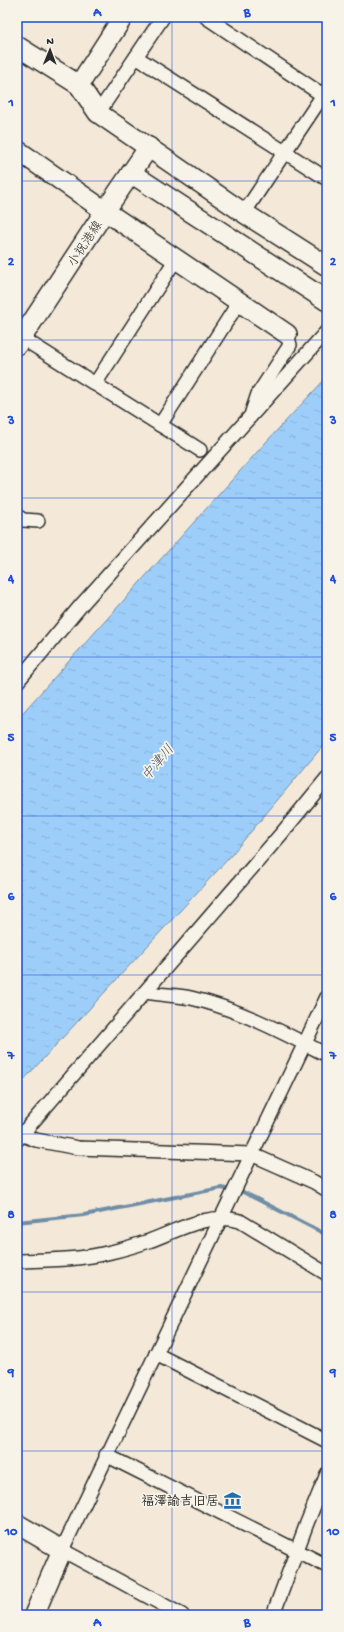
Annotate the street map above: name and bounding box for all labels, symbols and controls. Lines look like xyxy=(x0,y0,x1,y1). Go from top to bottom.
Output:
text: A xyxy=(92,6,102,21)
text: B xyxy=(243,6,252,21)
north arrow xyxy=(30,30,70,70)
text: N xyxy=(46,36,54,48)
text: 1 xyxy=(7,96,14,111)
text: 1 xyxy=(329,96,336,111)
street label: 小祝港線 xyxy=(65,217,107,270)
text: 2 xyxy=(8,255,15,270)
text: 2 xyxy=(330,255,337,270)
text: 3 xyxy=(7,414,15,429)
text: 3 xyxy=(329,414,337,429)
text: 4 xyxy=(7,572,15,587)
text: 4 xyxy=(329,572,337,587)
text: 5 xyxy=(8,731,15,746)
text: 5 xyxy=(330,731,337,746)
water label: 中津川 xyxy=(138,741,179,785)
text: 6 xyxy=(8,890,15,905)
text: 6 xyxy=(330,890,337,905)
text: 7 xyxy=(7,1049,16,1064)
text: 7 xyxy=(329,1049,338,1064)
text: 8 xyxy=(7,1208,15,1223)
text: 8 xyxy=(329,1208,337,1223)
text: 9 xyxy=(7,1366,15,1381)
text: 9 xyxy=(329,1366,337,1381)
museum icon: 福澤諭吉旧居 xyxy=(222,1490,242,1510)
place label: 福澤諭吉旧居 xyxy=(141,1494,219,1510)
text: 10 xyxy=(4,1525,18,1540)
text: 10 xyxy=(326,1525,340,1540)
text: A xyxy=(92,1616,102,1631)
text: B xyxy=(243,1616,252,1631)

